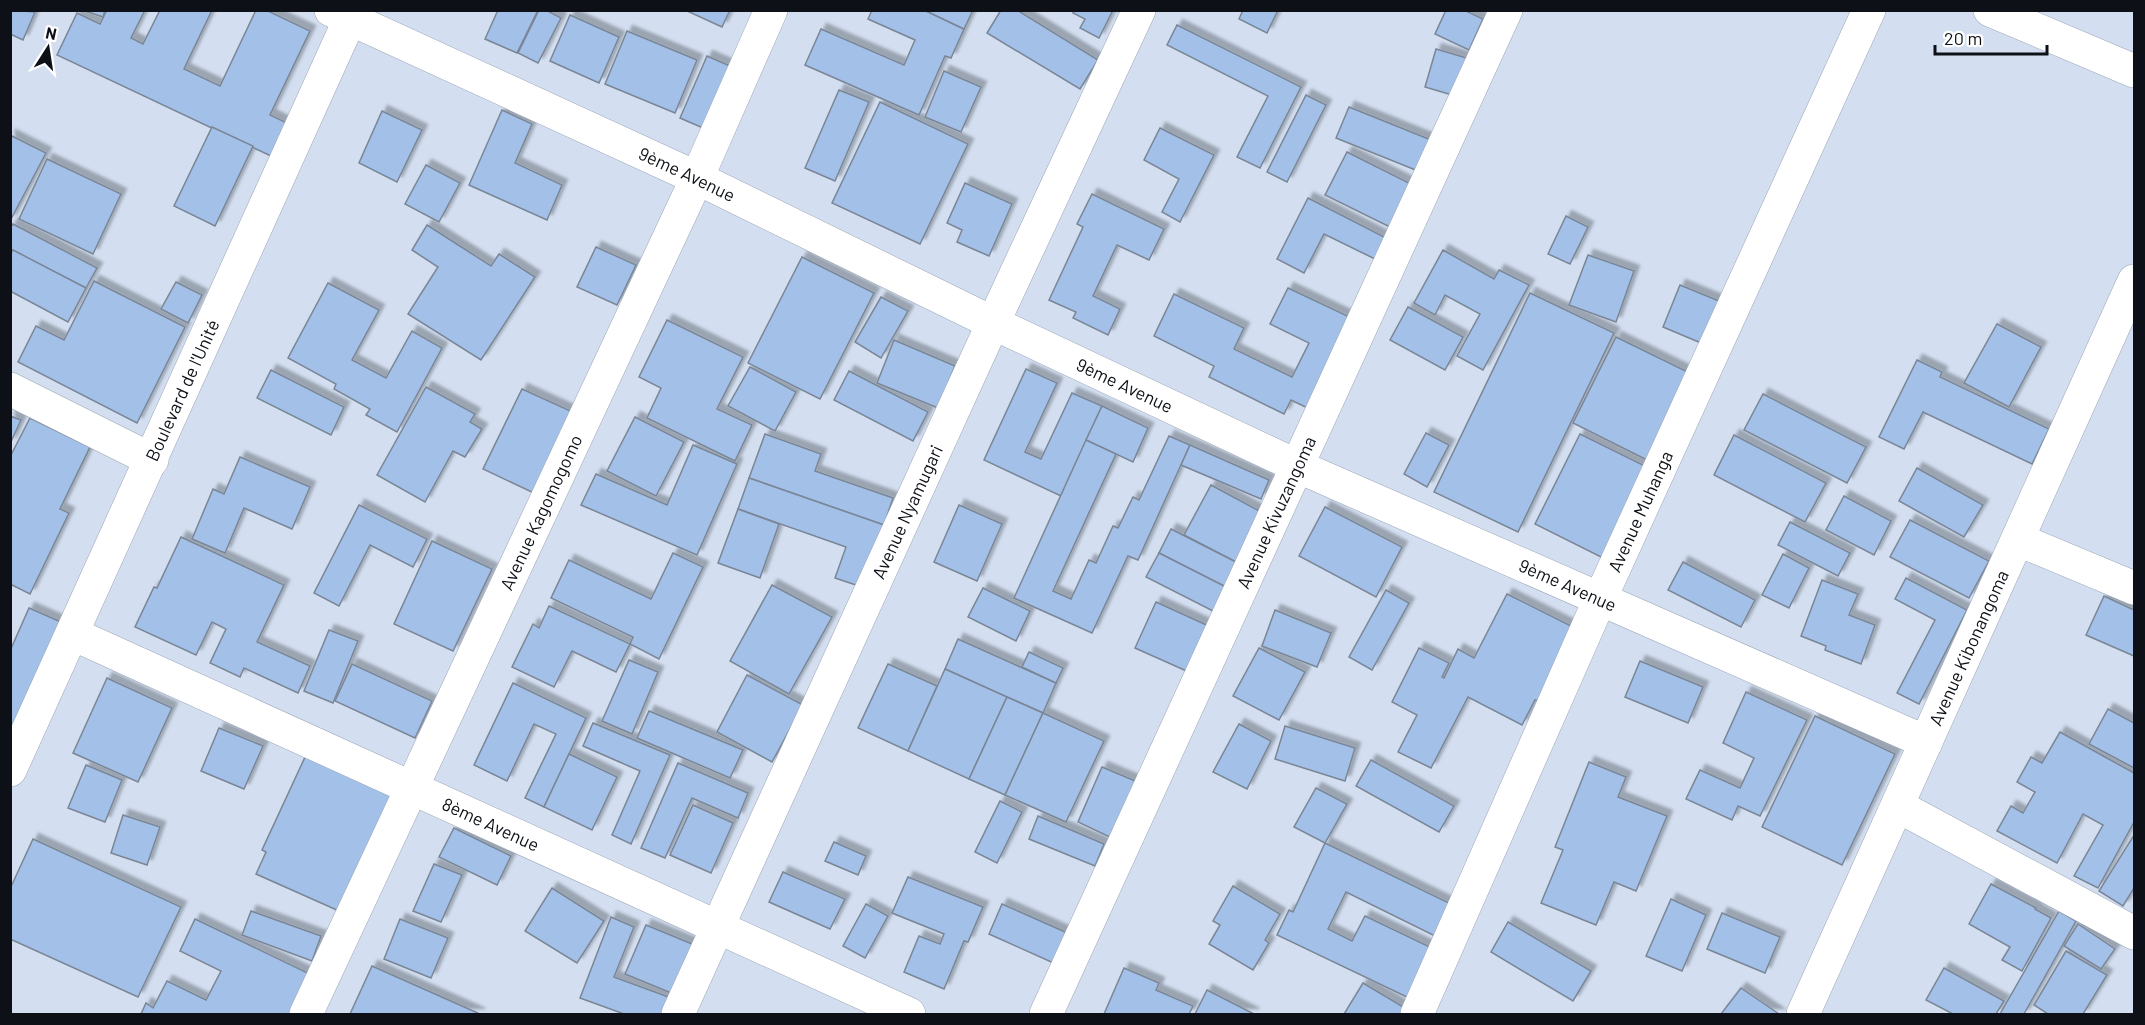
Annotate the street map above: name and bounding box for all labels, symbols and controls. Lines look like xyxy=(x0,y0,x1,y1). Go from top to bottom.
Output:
north arrow xyxy=(18,18,78,78)
scale bar xyxy=(1935,18,2048,56)
text: N xyxy=(44,22,58,43)
text: 20 m xyxy=(1944,27,1982,49)
street label: 9ème Avenue xyxy=(635,142,739,206)
street label: Boulevard de l'Unité xyxy=(140,316,224,464)
street label: 9ème Avenue xyxy=(1073,353,1177,417)
street label: Avenue Kagomogomo xyxy=(495,431,586,593)
street label: Avenue Kivuzangoma xyxy=(1232,433,1320,592)
street label: Avenue Nyamugari xyxy=(867,441,947,582)
street label: Avenue Muhanga xyxy=(1603,447,1677,575)
street label: 9ème Avenue xyxy=(1516,554,1620,616)
street label: Avenue Kibonangoma xyxy=(1924,566,2013,729)
street label: 8ème Avenue xyxy=(439,792,543,856)

